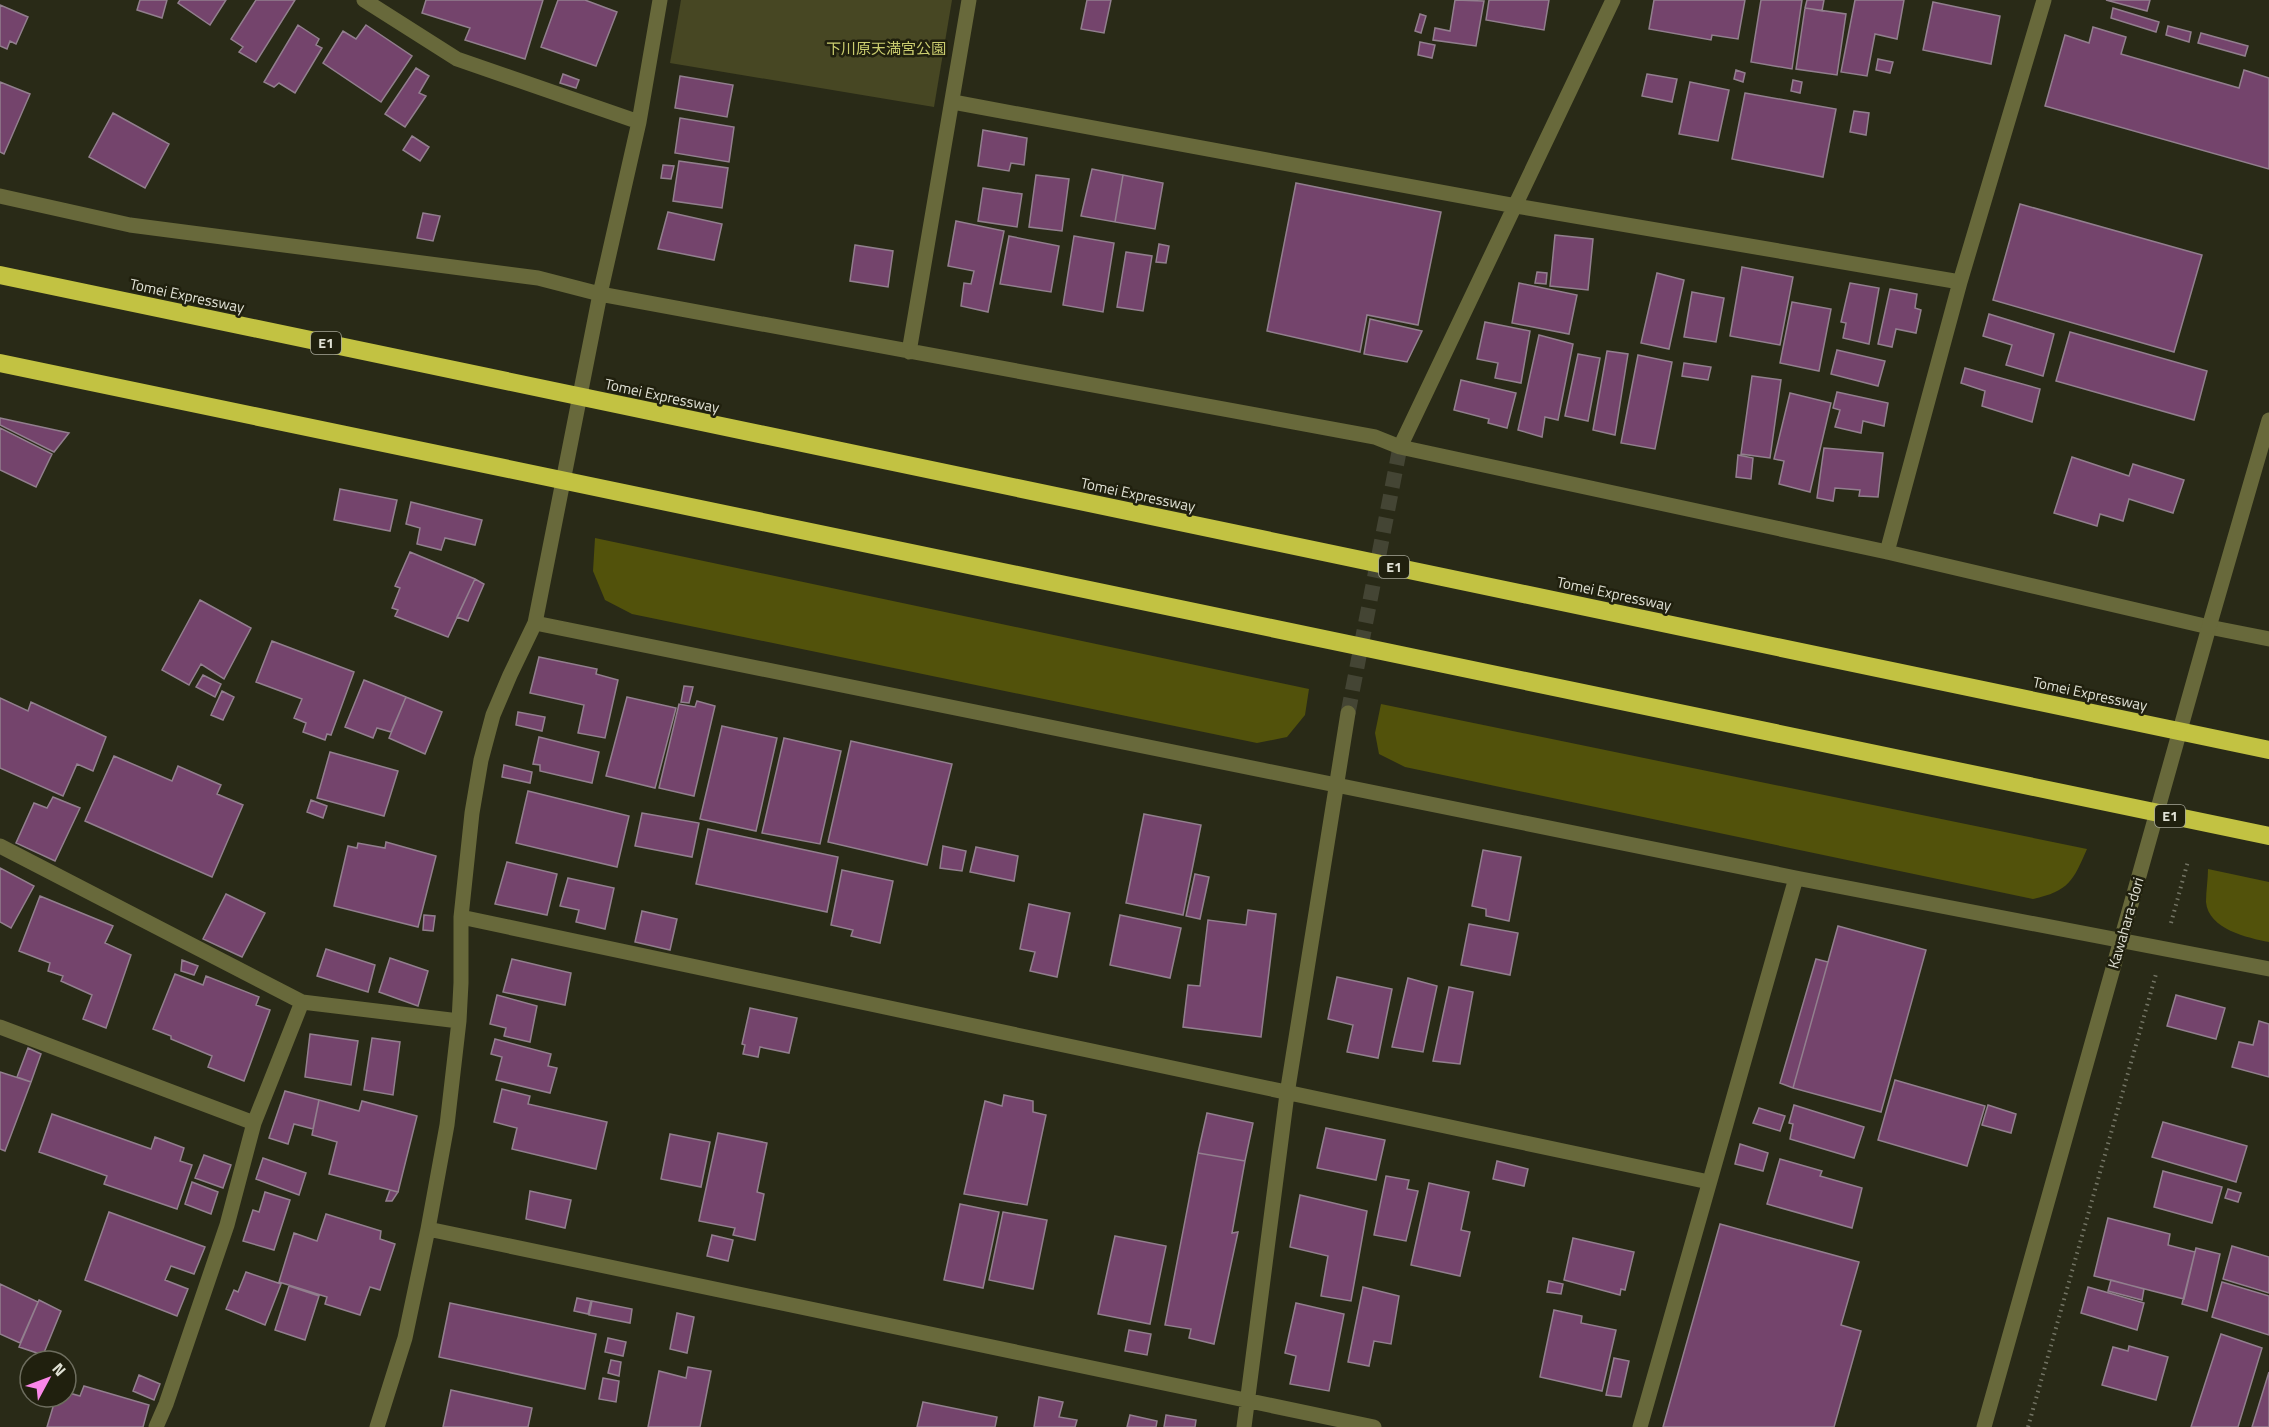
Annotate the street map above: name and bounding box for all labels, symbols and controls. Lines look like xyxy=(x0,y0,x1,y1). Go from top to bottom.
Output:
park label: 下川原天満宮公園 xyxy=(826,37,946,60)
street label: Tomei Expressway xyxy=(128,272,247,319)
road number: E1 xyxy=(311,332,341,354)
street label: Tomei Expressway xyxy=(603,372,722,419)
street label: Tomei Expressway xyxy=(1079,471,1198,518)
road number: E1 xyxy=(1379,556,1409,578)
street label: Tomei Expressway xyxy=(1555,570,1674,617)
street label: Tomei Expressway xyxy=(2031,670,2150,717)
road number: E1 xyxy=(2155,805,2185,827)
street label: Kawahara-dori xyxy=(2101,874,2150,971)
north arrow xyxy=(18,1349,78,1409)
text: N xyxy=(47,1357,72,1381)

